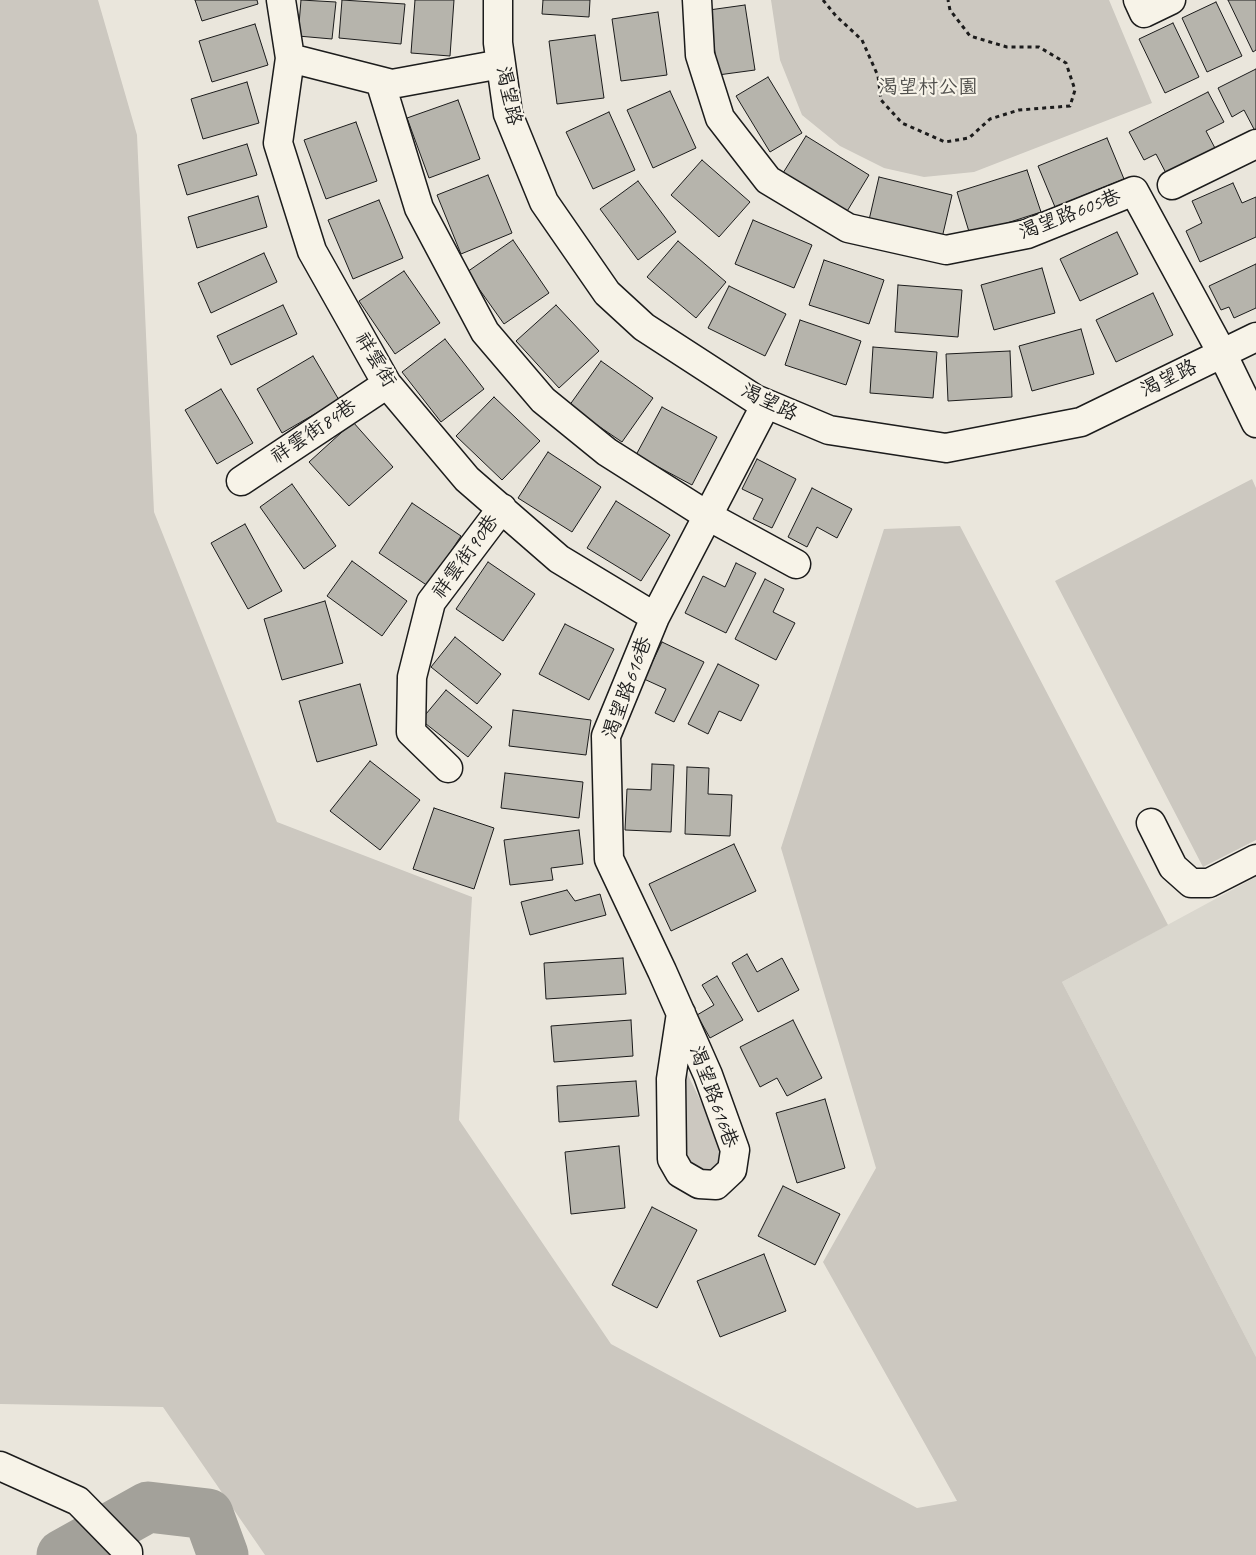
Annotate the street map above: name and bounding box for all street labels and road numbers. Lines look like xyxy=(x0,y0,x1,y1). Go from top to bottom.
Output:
street label: 渴望路 xyxy=(490,64,526,128)
street label: 渴望路605巷 xyxy=(1016,185,1124,245)
street label: 祥雲街 xyxy=(349,328,401,392)
street label: 渴望路 xyxy=(1137,355,1201,403)
street label: 渴望路 xyxy=(737,379,801,427)
street label: 祥雲街84巷 xyxy=(267,395,361,469)
street label: 祥雲街90巷 xyxy=(427,510,505,604)
street label: 渴望路616巷 xyxy=(598,634,658,742)
street label: 渴望路616巷 xyxy=(683,1043,743,1151)

